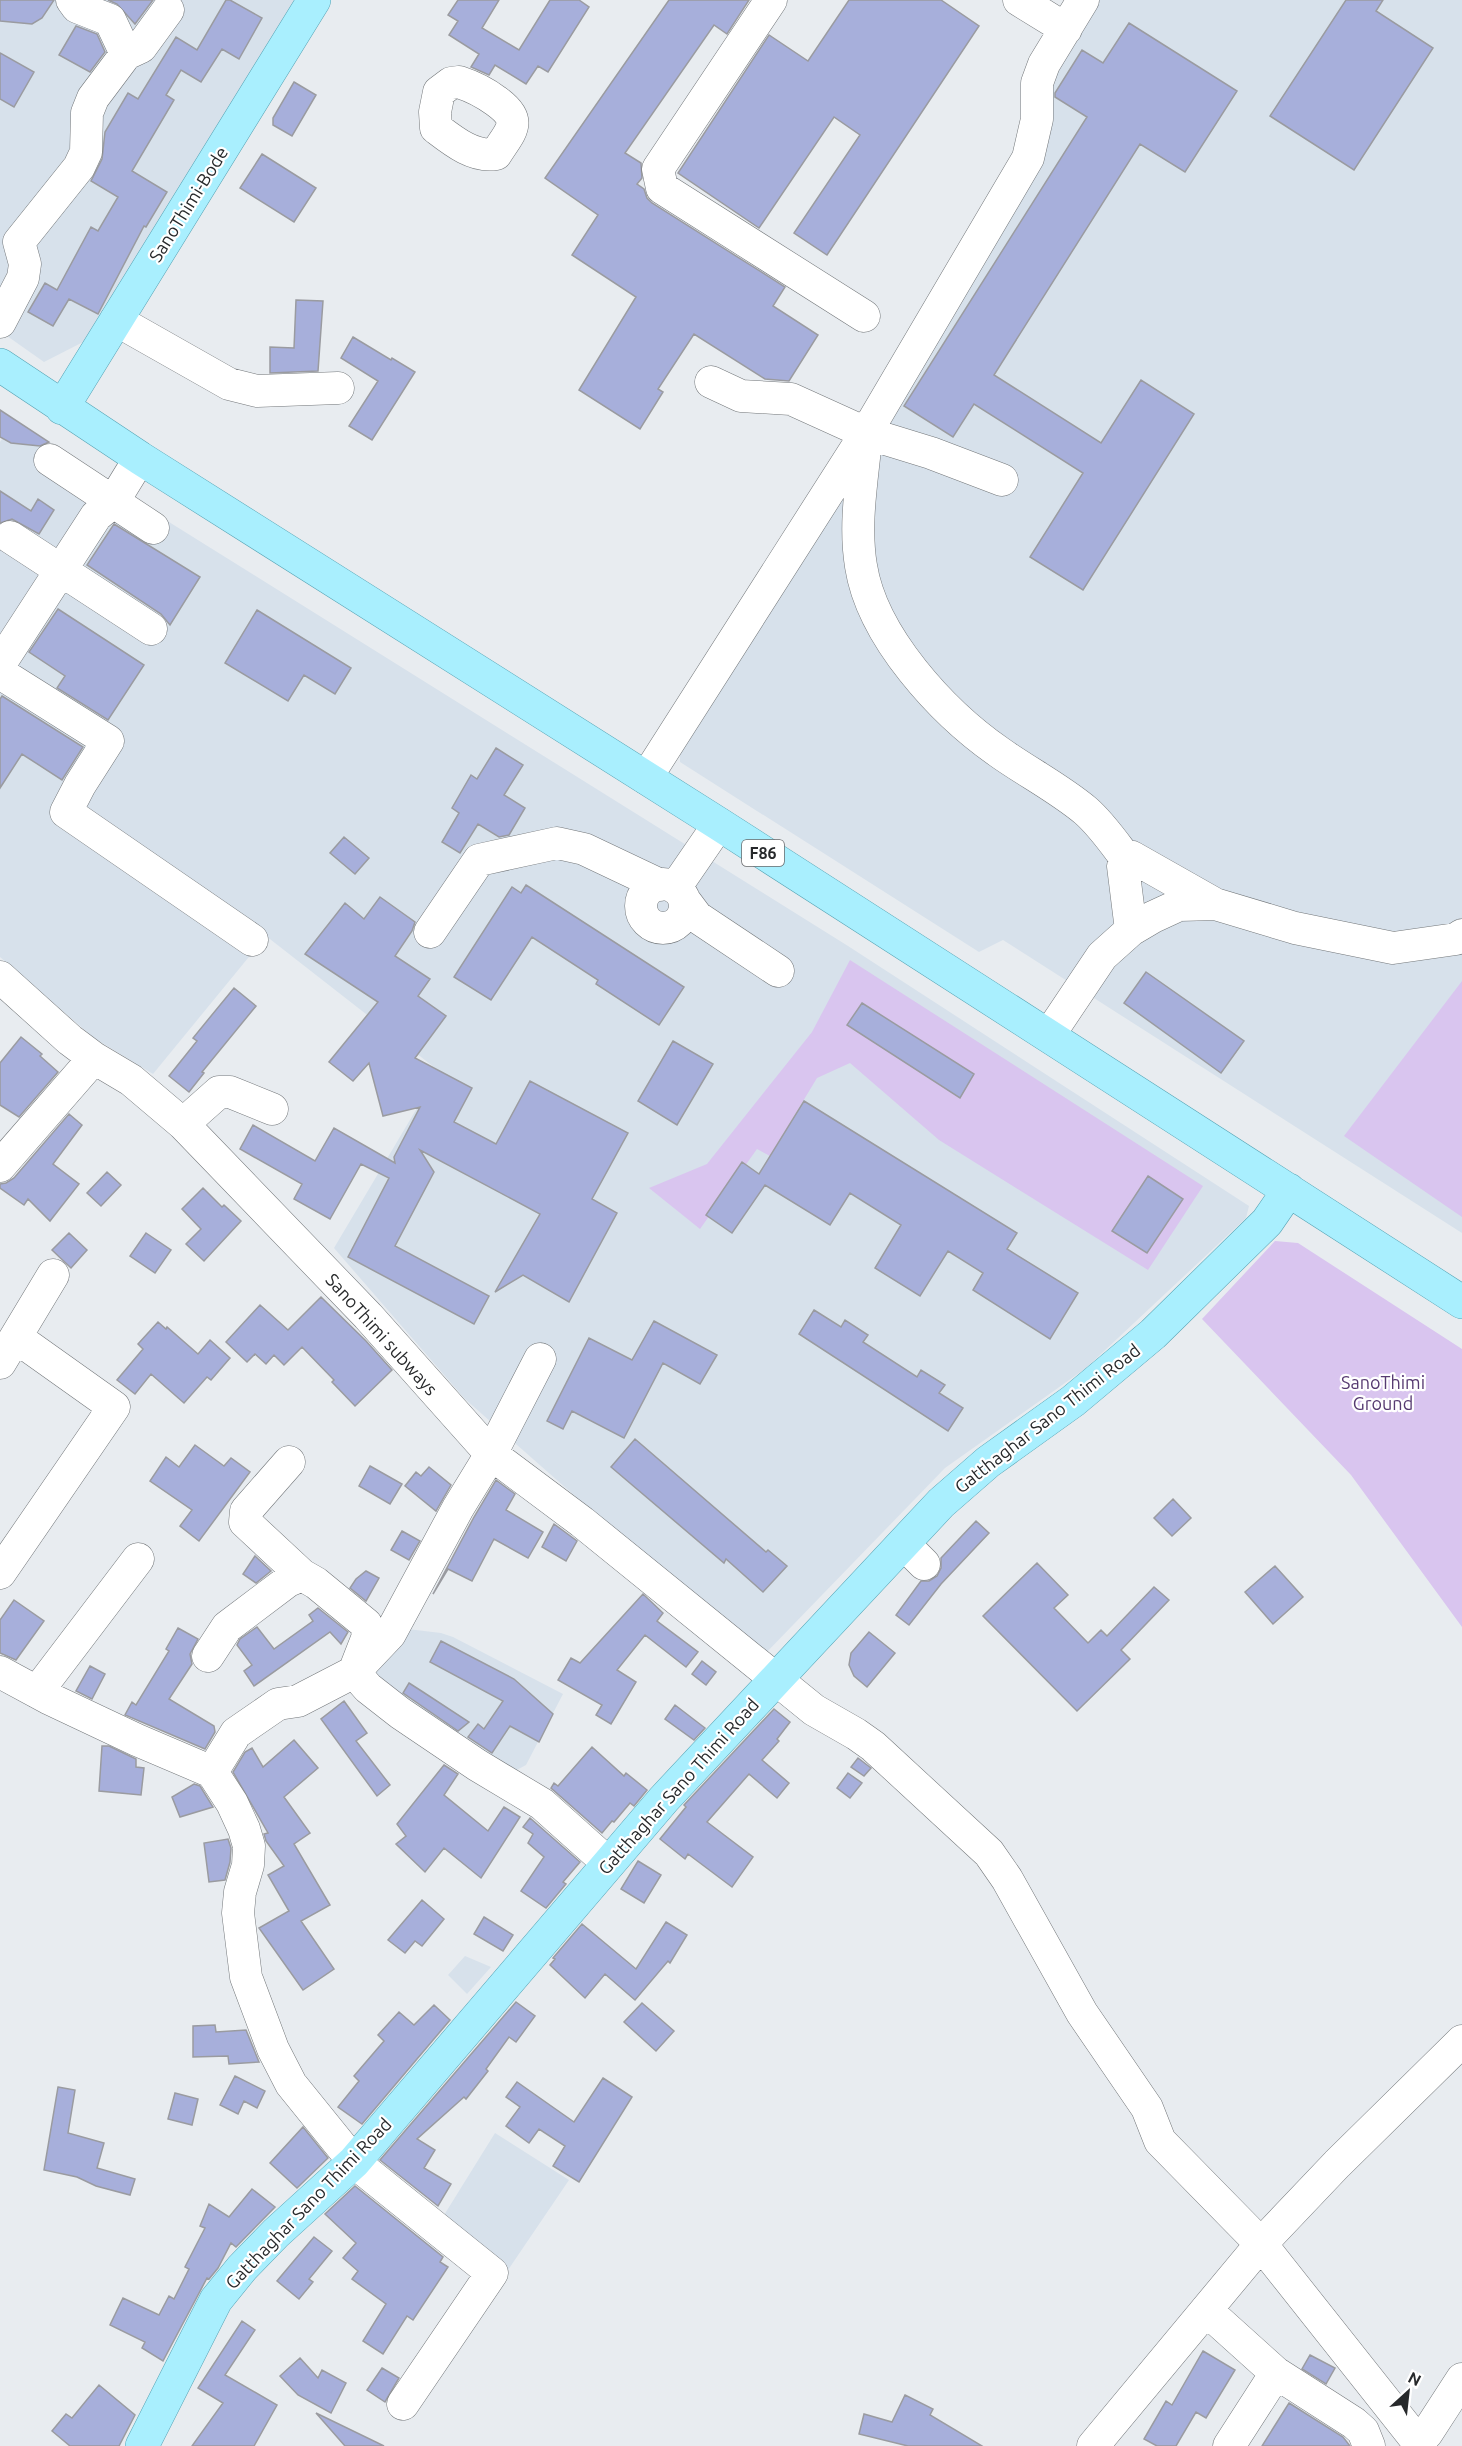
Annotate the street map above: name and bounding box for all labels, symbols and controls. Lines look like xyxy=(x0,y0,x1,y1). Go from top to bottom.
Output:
street label: SanoThimi-Bode xyxy=(145,143,231,265)
road number: F86 xyxy=(742,840,784,866)
street label: SanoThimi subways xyxy=(322,1269,442,1399)
street label: Gatthaghar Sano Thimi Road xyxy=(950,1339,1144,1497)
park label: SanoThimi Ground xyxy=(1341,1372,1425,1413)
street label: Gatthaghar Sano Thimi Road xyxy=(594,1694,762,1878)
street label: Gatthaghar Sano Thimi Road xyxy=(221,2114,395,2292)
north arrow xyxy=(1378,2362,1438,2422)
text: N xyxy=(1405,2368,1424,2389)

